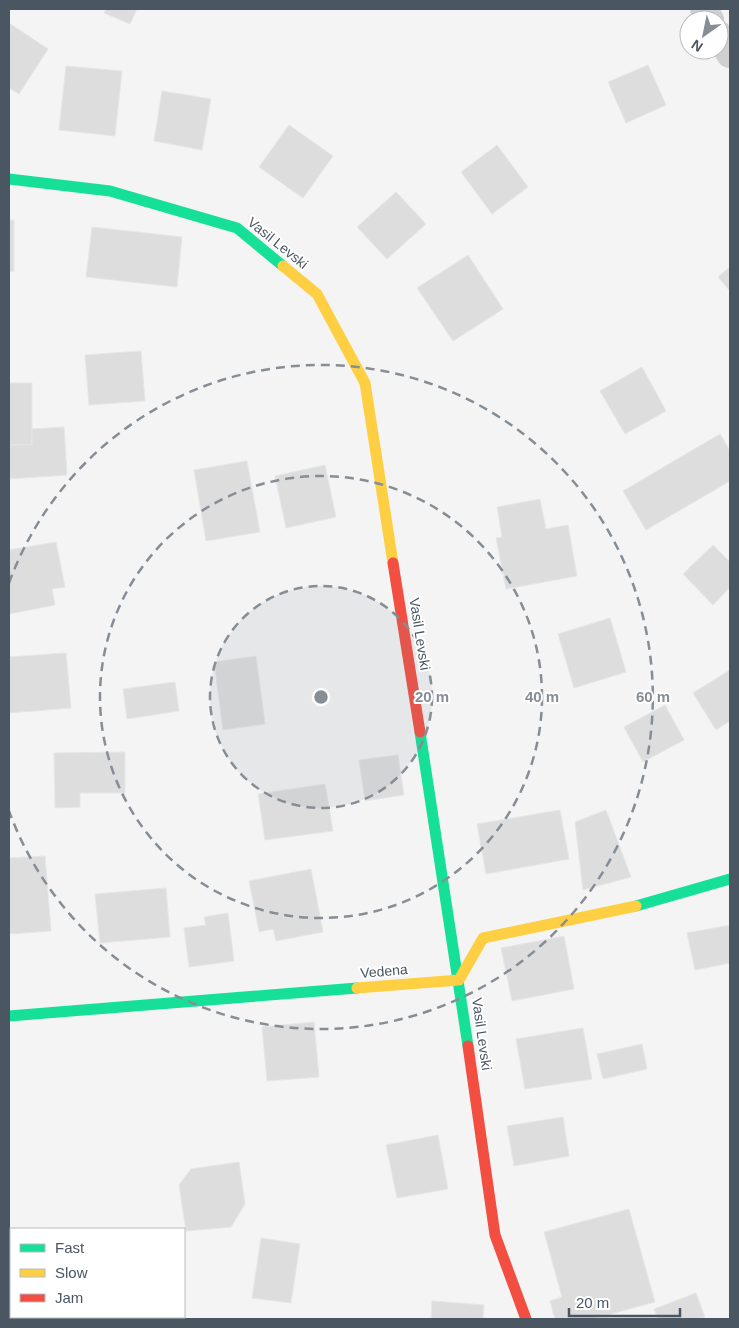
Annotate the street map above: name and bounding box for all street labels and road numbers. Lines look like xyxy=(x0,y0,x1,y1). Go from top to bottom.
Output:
street label: Vasil Levski xyxy=(245,214,311,272)
street label: Vasil Levski xyxy=(406,597,434,671)
street label: Vedena xyxy=(360,961,409,981)
street label: Vasil Levski xyxy=(469,997,495,1071)

